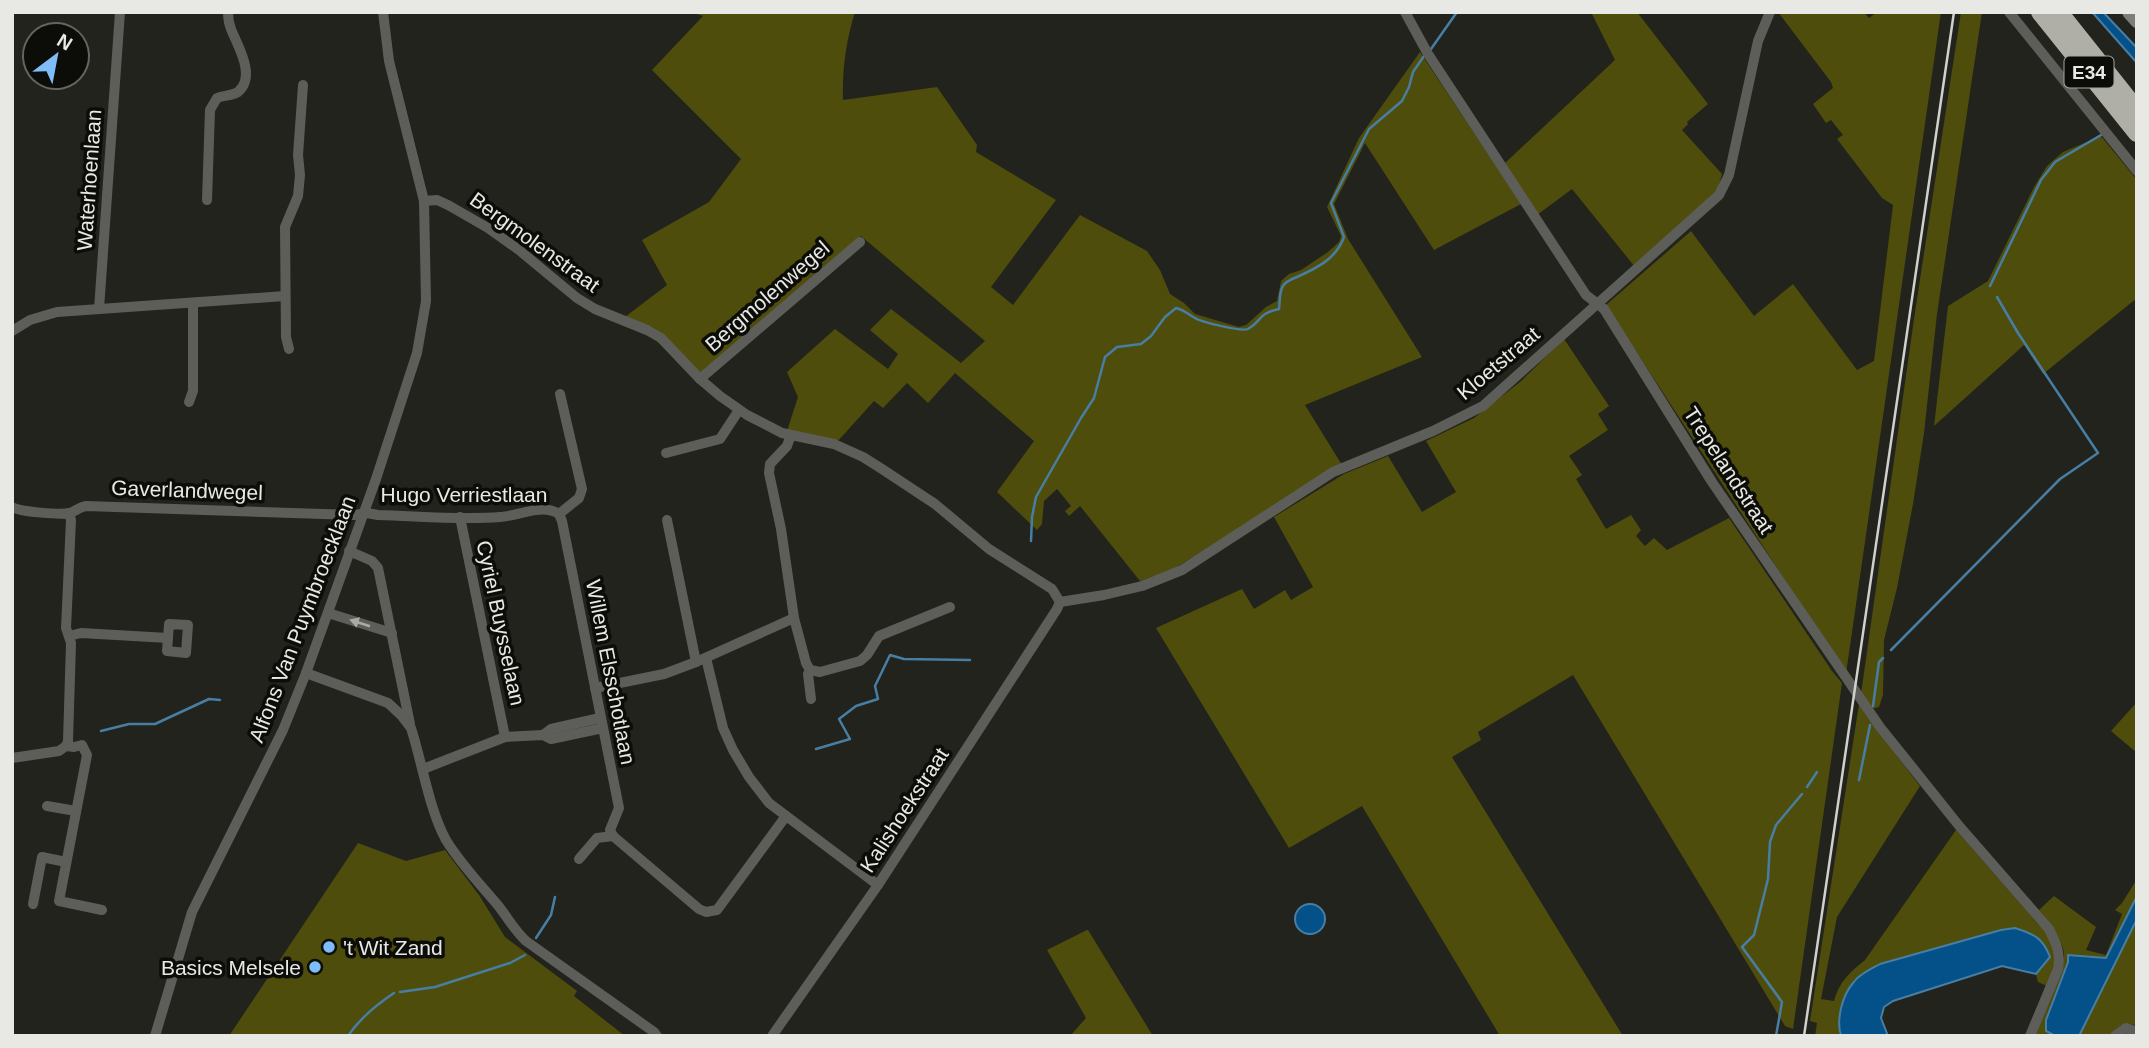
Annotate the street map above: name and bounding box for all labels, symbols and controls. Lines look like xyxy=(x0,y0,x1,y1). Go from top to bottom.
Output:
north arrow xyxy=(21,21,91,91)
text: N xyxy=(53,29,76,55)
road number: E34 xyxy=(2064,57,2114,88)
street label: Waterhoenlaan xyxy=(73,109,105,251)
street label: Bergmolenstraat xyxy=(466,187,604,297)
street label: Bergmolenwegel xyxy=(700,236,834,356)
street label: Kloetstraat xyxy=(1452,322,1544,404)
street label: Trepelandstraat xyxy=(1680,402,1779,538)
street label: Gaverlandwegel xyxy=(111,476,263,504)
street label: Hugo Verriestlaan xyxy=(381,483,547,506)
street label: Alfons Van Puymbroecklaan xyxy=(244,492,360,746)
street label: Cyriel Buysselaan xyxy=(472,538,530,708)
street label: Willem Elsschotlaan xyxy=(582,578,640,766)
one-way arrow xyxy=(349,618,370,628)
street label: Kalishoekstraat xyxy=(855,743,953,876)
place label: 't Wit Zand xyxy=(343,936,443,959)
marker: 't Wit Zand xyxy=(321,939,337,955)
place label: Basics Melsele xyxy=(161,956,301,979)
marker: Basics Melsele xyxy=(307,959,323,975)

